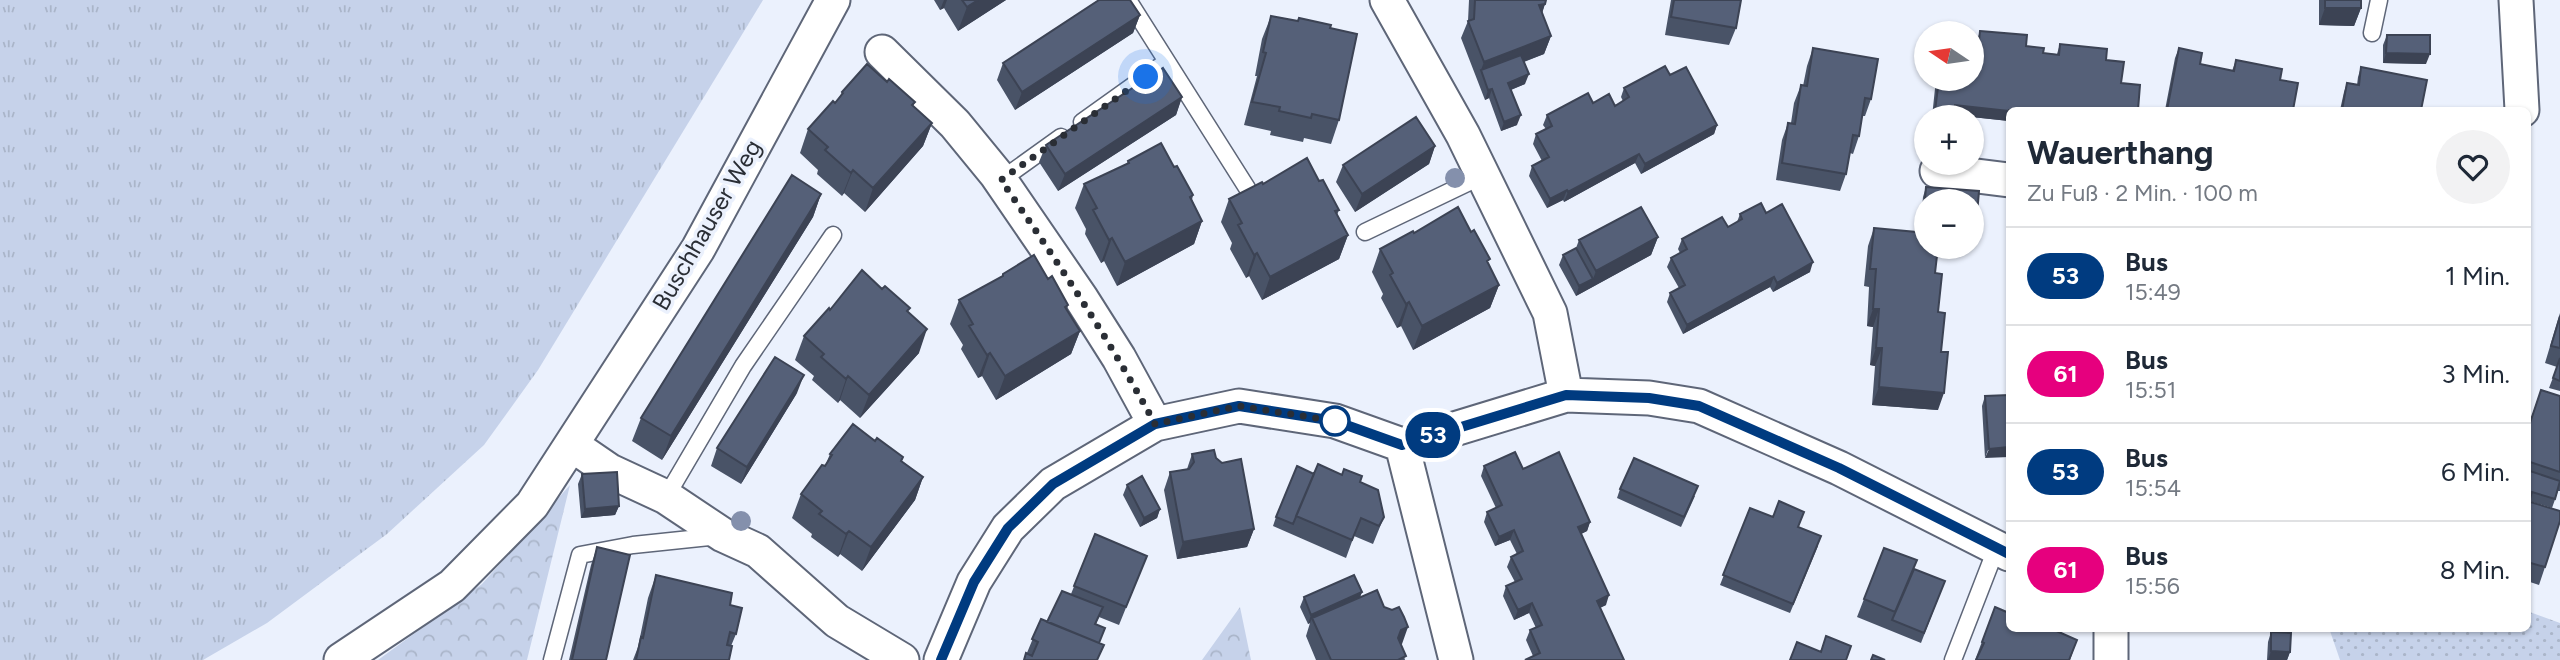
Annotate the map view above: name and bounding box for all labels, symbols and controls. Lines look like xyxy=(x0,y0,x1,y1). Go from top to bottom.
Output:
north arrow xyxy=(1914,21,1984,91)
map controls xyxy=(1914,21,1984,259)
your location xyxy=(1128,59,1163,94)
button: + xyxy=(1914,105,1984,175)
button: heart xyxy=(2436,130,2510,204)
text: Wauerthang xyxy=(2027,133,2213,172)
street label: Buschhauser Weg xyxy=(646,134,767,315)
text: Zu Fuß · 2 Min. · 100 m xyxy=(2027,179,2258,207)
button: − xyxy=(1914,189,1984,259)
text: Bus xyxy=(2125,246,2168,278)
text: 1 Min. xyxy=(2445,260,2510,292)
text: 53 xyxy=(2052,261,2079,290)
text: 15:49 xyxy=(2125,278,2181,306)
text: Bus xyxy=(2125,344,2168,376)
text: 3 Min. xyxy=(2441,358,2510,390)
text: 61 xyxy=(2053,359,2078,388)
text: 15:51 xyxy=(2125,376,2176,404)
unlabelled marker xyxy=(1320,406,1350,436)
line badge: 53 xyxy=(1402,412,1464,458)
text: 53 xyxy=(1419,420,1447,449)
text: Bus xyxy=(2125,442,2168,474)
text: 6 Min. xyxy=(2441,456,2510,488)
text: 53 xyxy=(2052,457,2079,486)
text: 15:54 xyxy=(2125,474,2181,502)
text: Bus xyxy=(2125,540,2168,572)
text: 8 Min. xyxy=(2440,554,2510,586)
text: 61 xyxy=(2053,555,2078,584)
text: 15:56 xyxy=(2125,572,2180,600)

